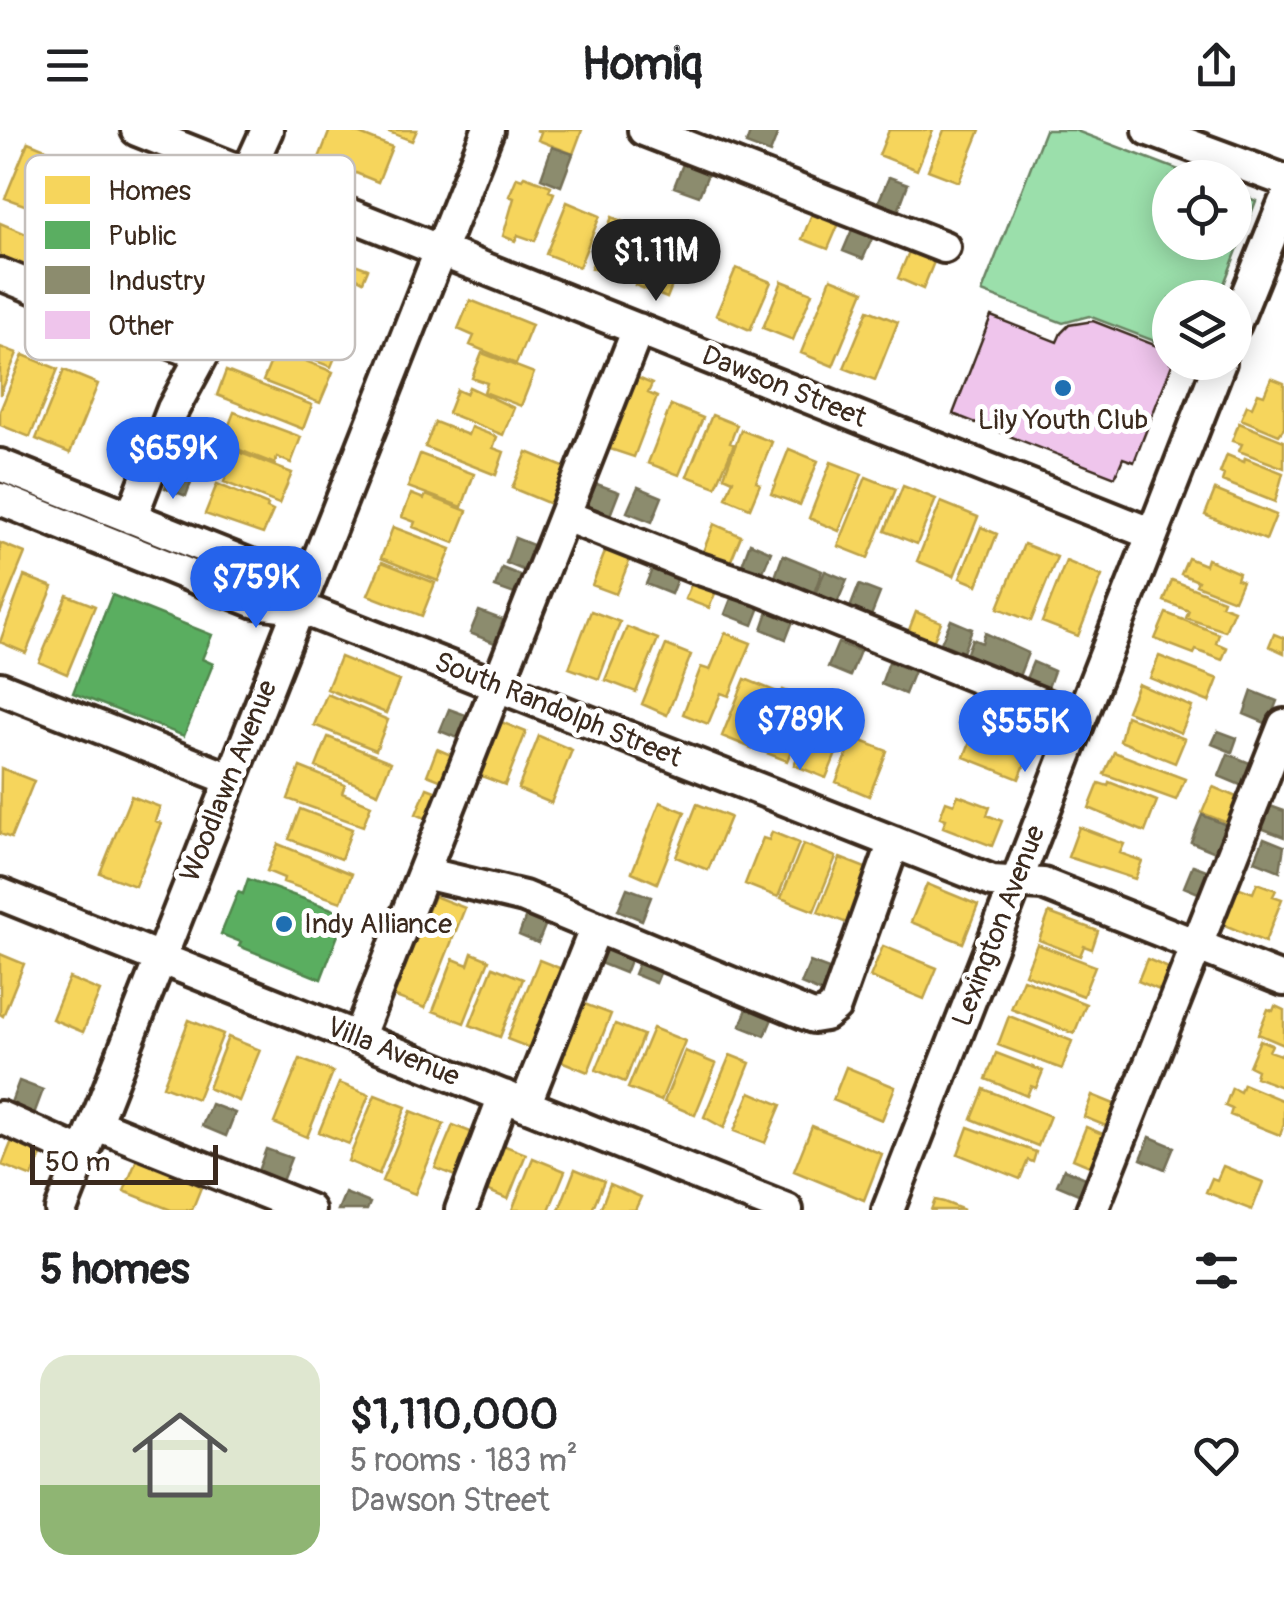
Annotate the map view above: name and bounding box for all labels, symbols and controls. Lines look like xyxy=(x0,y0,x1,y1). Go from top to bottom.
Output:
text: Homiq xyxy=(582,37,702,93)
icon: menu xyxy=(40,38,95,93)
icon: share xyxy=(1189,38,1244,93)
legend xyxy=(25,155,355,360)
map controls xyxy=(1152,160,1252,380)
button: locate xyxy=(1152,160,1252,260)
text: Homes xyxy=(108,174,192,209)
text: Public xyxy=(108,219,177,254)
pin: $1.11M xyxy=(575,219,737,304)
text: $1.11M xyxy=(614,231,698,271)
text: Industry xyxy=(108,264,205,299)
button: layers xyxy=(1152,280,1252,380)
text: Other xyxy=(108,309,174,344)
street label: Dawson Street xyxy=(696,338,872,436)
marker: Lily Youth Club xyxy=(1052,377,1074,399)
place label: Lily Youth Club xyxy=(978,403,1148,438)
pin: $659K xyxy=(103,417,243,502)
text: $659K xyxy=(128,429,218,469)
pin: $759K xyxy=(186,546,326,631)
text: $759K xyxy=(212,558,300,598)
street label: South Randolph Street xyxy=(429,644,687,776)
street label: Woodlawn Avenue xyxy=(173,675,285,887)
pin: $789K xyxy=(730,688,870,773)
pin: $555K xyxy=(955,690,1095,775)
text: $789K xyxy=(757,700,843,740)
text: $555K xyxy=(981,702,1069,742)
street label: Lexington Avenue xyxy=(945,820,1053,1031)
place label: Indy Alliance xyxy=(304,907,452,942)
marker: Indy Alliance xyxy=(273,913,295,935)
street label: Villa Avenue xyxy=(321,1010,465,1095)
scale bar xyxy=(30,1140,218,1184)
text: 50 m xyxy=(45,1145,110,1180)
icon: filters xyxy=(1189,1243,1244,1298)
text: 5 homes xyxy=(40,1244,190,1296)
text: $1,110,000 xyxy=(350,1389,558,1441)
icon: home xyxy=(120,1395,240,1515)
icon: heart xyxy=(1189,1428,1244,1483)
text: 5 rooms · 183 m² xyxy=(350,1441,578,1481)
text: Dawson Street xyxy=(350,1481,550,1521)

